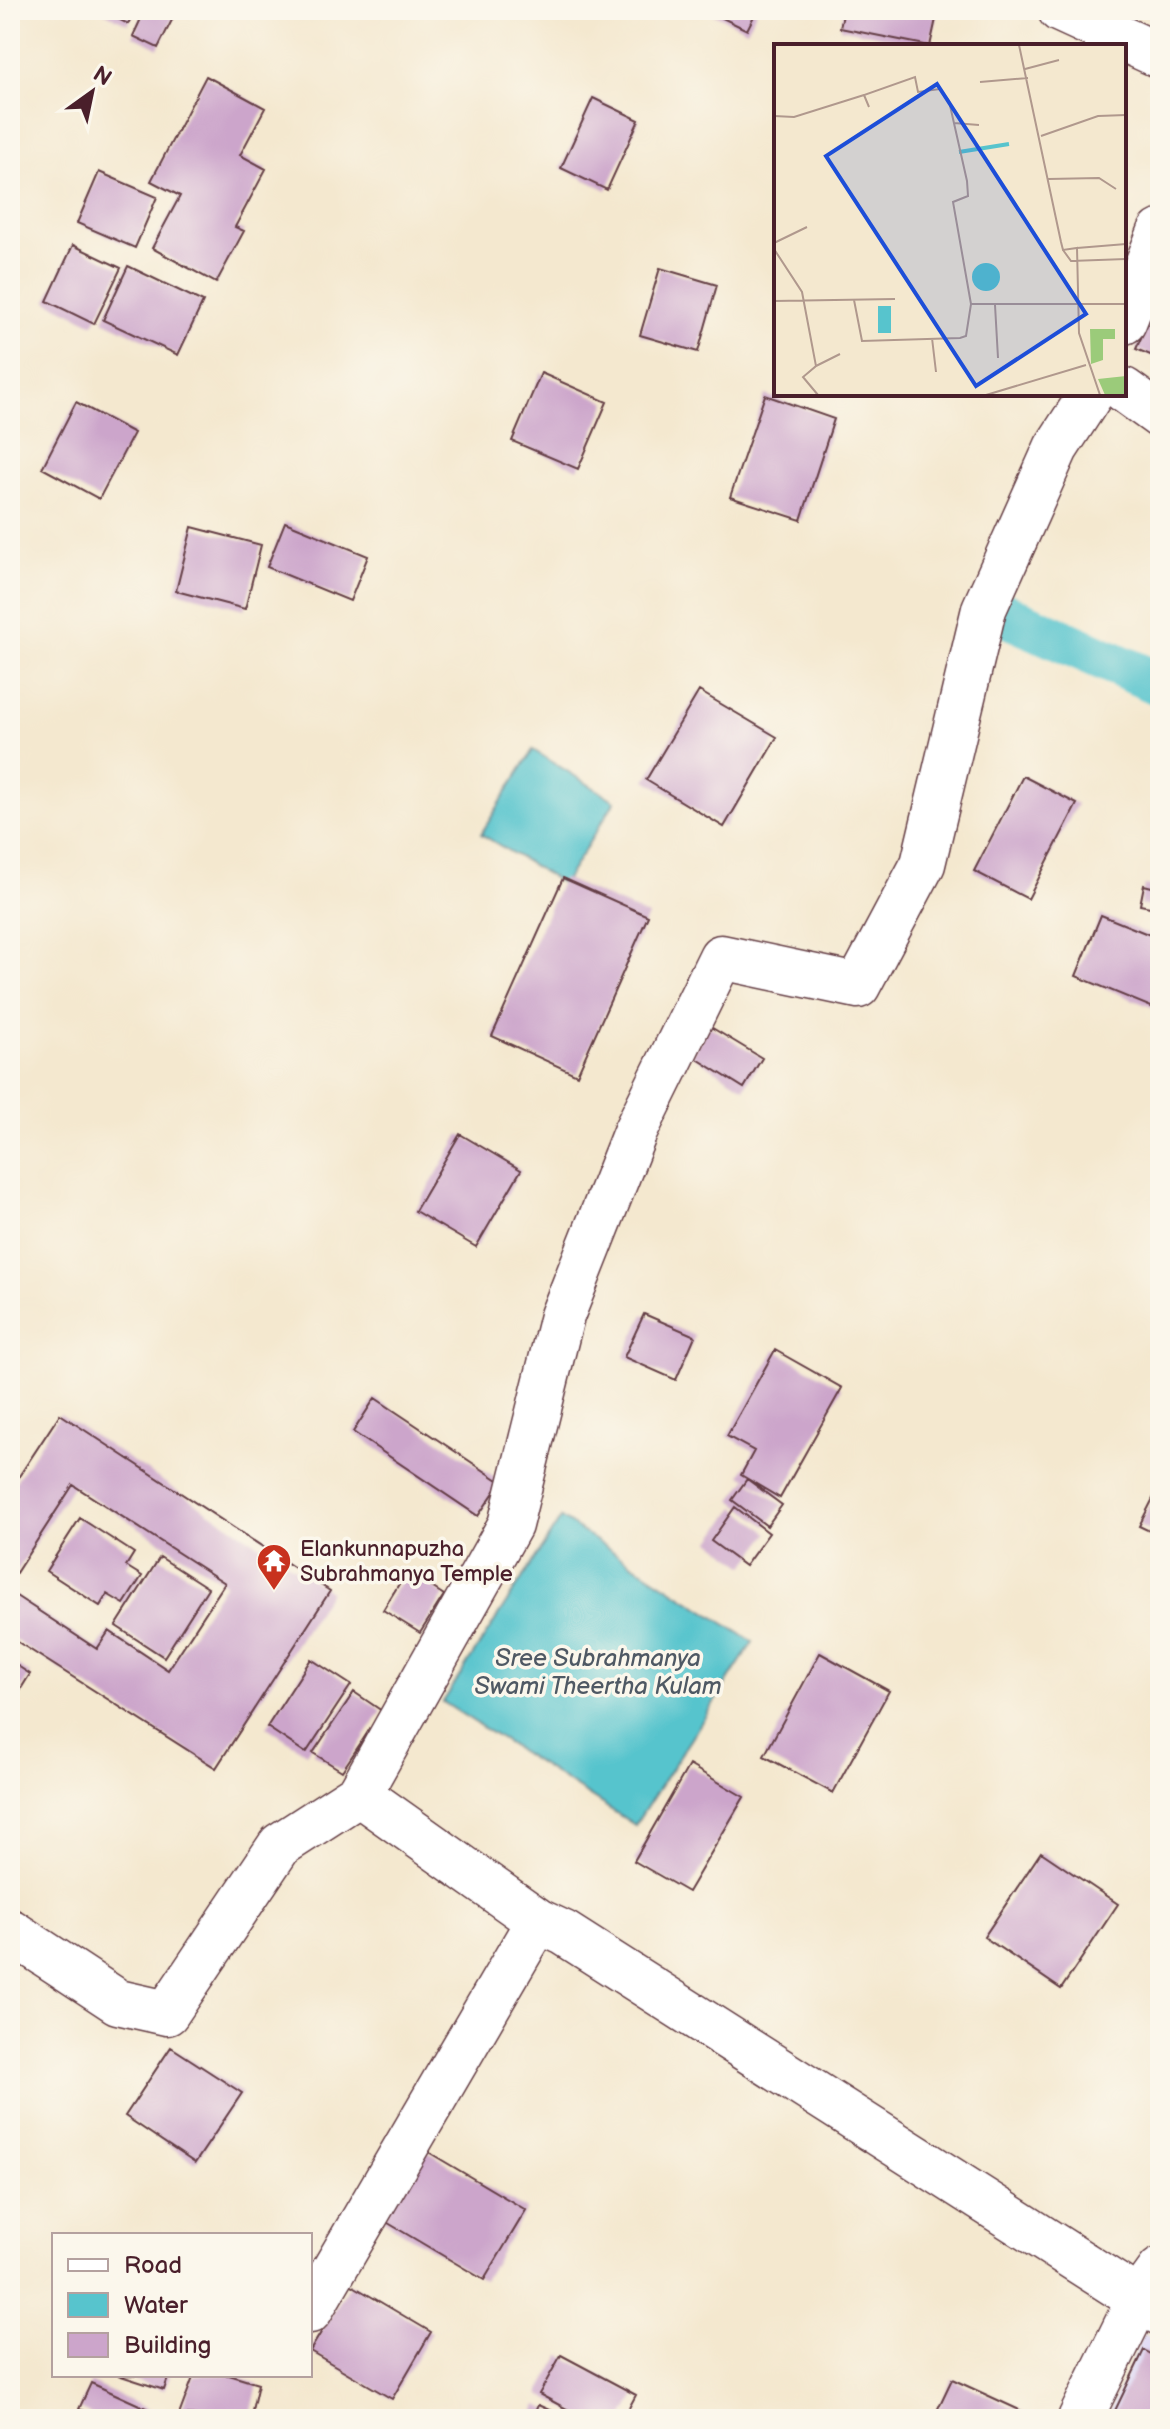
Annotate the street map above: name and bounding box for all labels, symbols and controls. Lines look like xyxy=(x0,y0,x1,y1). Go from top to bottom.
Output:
inset map xyxy=(774,44,1126,396)
north arrow xyxy=(52,52,132,132)
text: N xyxy=(88,61,116,92)
place label: Elankunnapuzha Subrahmanya Temple xyxy=(300,1536,513,1588)
temple icon: Elankunnapuzha Subrahmanya Temple xyxy=(255,1542,293,1592)
water label: Sree Subrahmanya Swami Theertha Kulam xyxy=(474,1644,722,1701)
legend xyxy=(52,2233,312,2377)
text: Road xyxy=(124,2251,182,2280)
text: Water xyxy=(124,2291,188,2320)
text: Building xyxy=(124,2331,211,2360)

